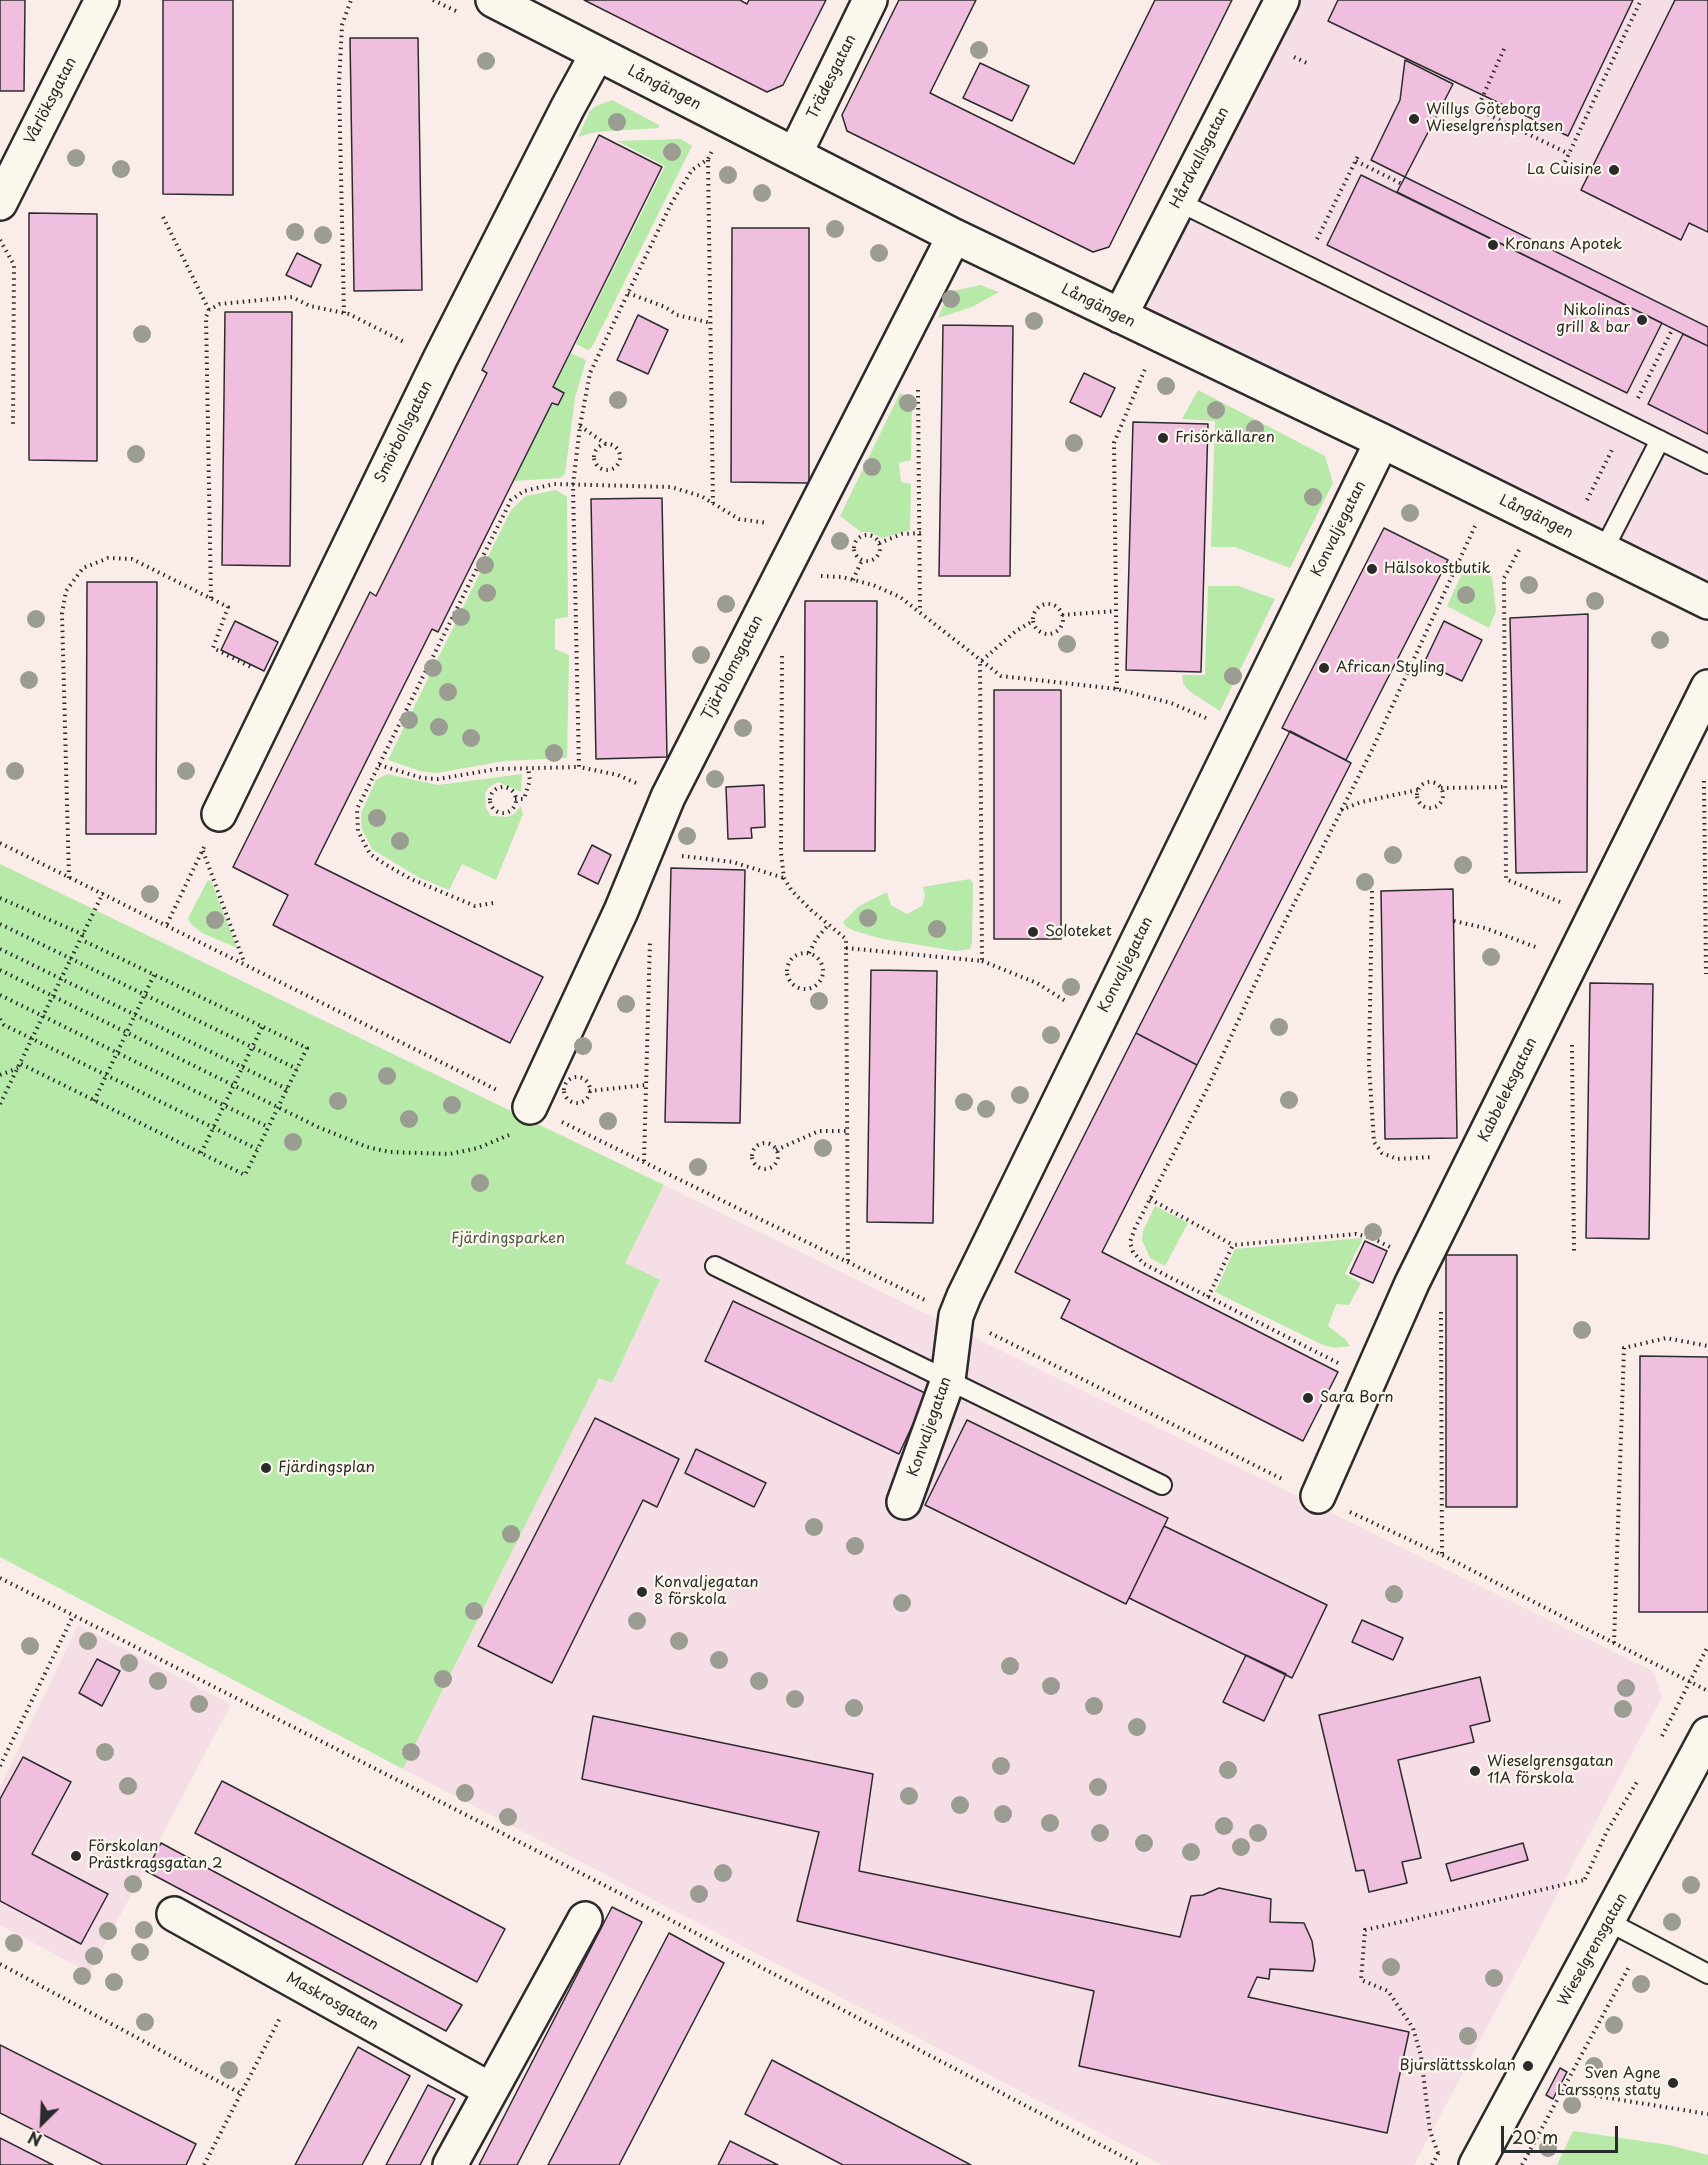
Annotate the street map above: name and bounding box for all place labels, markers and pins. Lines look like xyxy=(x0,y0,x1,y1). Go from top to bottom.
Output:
place label: Willys Göteborg Wieselgrensplatsen xyxy=(1426,101,1563,136)
marker: Willys Göteborg Wieselgrensplatsen xyxy=(1407,112,1421,126)
place label: La Cuisine xyxy=(1527,161,1602,179)
marker: La Cuisine xyxy=(1607,163,1621,177)
place label: Kronans Apotek xyxy=(1505,236,1622,254)
marker: Kronans Apotek xyxy=(1486,238,1500,252)
place label: Nikolinas grill & bar xyxy=(1556,302,1630,337)
marker: Nikolinas grill & bar xyxy=(1635,313,1649,327)
place label: Frisörkällaren xyxy=(1175,429,1275,447)
marker: Frisörkällaren xyxy=(1156,431,1170,445)
place label: Hälsokostbutik xyxy=(1384,560,1491,578)
marker: Hälsokostbutik xyxy=(1365,562,1379,576)
place label: African Styling xyxy=(1336,659,1445,677)
marker: African Styling xyxy=(1317,661,1331,675)
place label: Soloteket xyxy=(1045,923,1112,941)
marker: Soloteket xyxy=(1026,925,1040,939)
place label: Sara Born xyxy=(1320,1389,1394,1407)
marker: Sara Born xyxy=(1301,1391,1315,1405)
place label: Fjärdingsplan xyxy=(278,1459,375,1477)
marker: Fjärdingsplan xyxy=(259,1461,273,1475)
place label: Konvaljegatan 8 förskola xyxy=(654,1574,759,1609)
marker: Konvaljegatan 8 förskola xyxy=(635,1585,649,1599)
place label: Wieselgrensgatan 11A förskola xyxy=(1487,1753,1614,1788)
marker: Wieselgrensgatan 11A förskola xyxy=(1468,1764,1482,1778)
place label: Förskolan Prästkragsgatan 2 xyxy=(88,1838,223,1873)
marker: Förskolan Prästkragsgatan 2 xyxy=(69,1849,83,1863)
place label: Bjurslättsskolan xyxy=(1400,2057,1516,2075)
marker: Bjurslättsskolan xyxy=(1521,2059,1535,2073)
place label: Sven Agne Larssons staty xyxy=(1557,2065,1661,2100)
marker: Sven Agne Larssons staty xyxy=(1666,2076,1680,2090)

